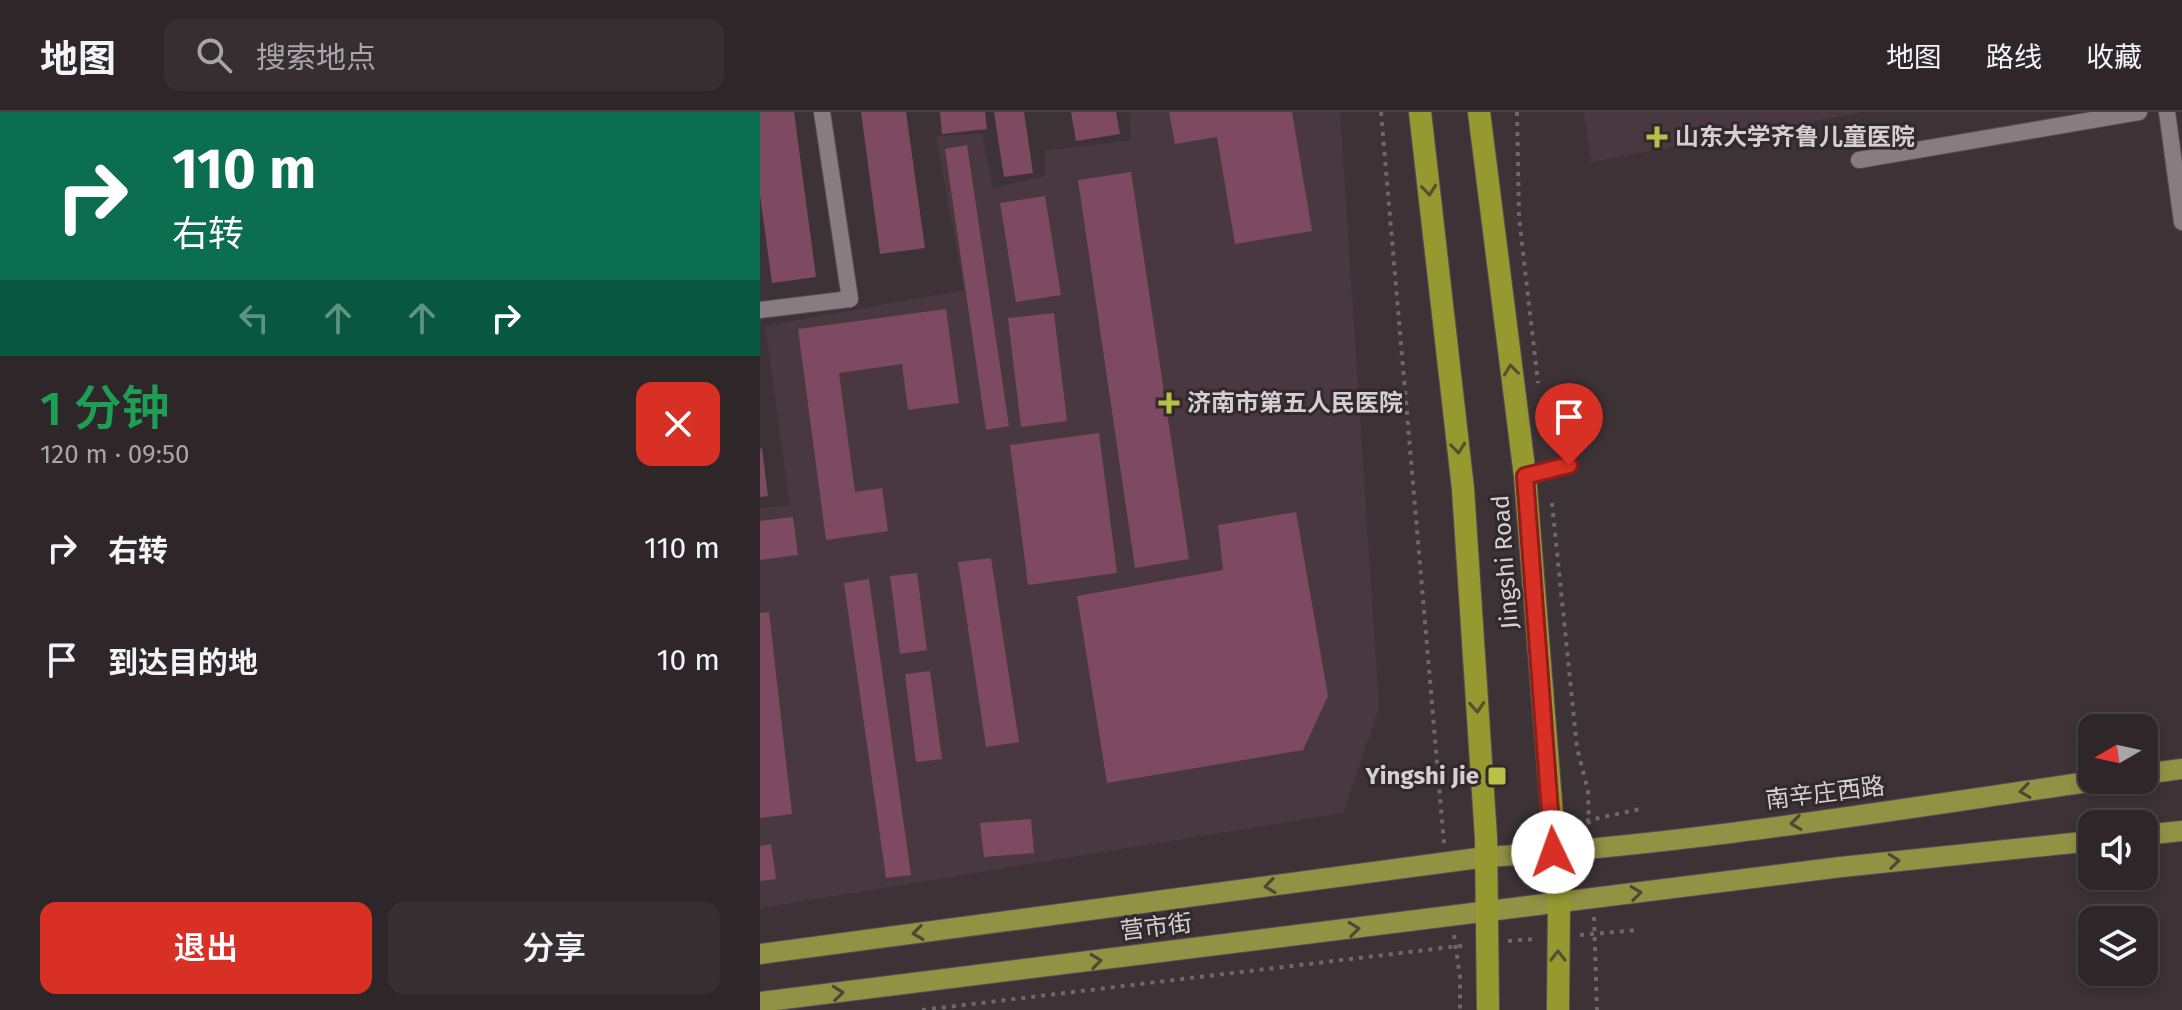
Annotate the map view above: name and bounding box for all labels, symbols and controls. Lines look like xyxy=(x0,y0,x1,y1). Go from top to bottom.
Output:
search box xyxy=(164,19,724,91)
icon: search xyxy=(192,33,236,77)
text: 地图 xyxy=(40,36,116,82)
text: 搜索地点 xyxy=(256,40,376,76)
text: 地图 xyxy=(1886,41,1942,74)
text: 路线 xyxy=(1986,41,2042,74)
text: 收藏 xyxy=(2086,41,2142,74)
place label: 山东大学齐鲁儿童医院 xyxy=(1675,123,1915,151)
marker: 山东大学齐鲁儿童医院 xyxy=(1646,126,1668,148)
text: 110 m xyxy=(172,136,316,203)
icon: right xyxy=(40,144,144,248)
one-way arrow xyxy=(1421,183,1438,196)
text: 右转 xyxy=(172,212,244,256)
icon: left xyxy=(232,296,276,340)
icon: ahead xyxy=(316,296,360,340)
icon: ahead xyxy=(400,296,444,340)
icon: right xyxy=(484,296,528,340)
one-way arrow xyxy=(1503,364,1520,377)
text: 1 分钟 xyxy=(40,380,170,438)
button: close xyxy=(636,382,720,466)
pin xyxy=(1535,383,1603,465)
place label: 济南市第五人民医院 xyxy=(1187,389,1403,417)
marker: 济南市第五人民医院 xyxy=(1158,392,1180,414)
icon: arrive xyxy=(1547,395,1591,439)
text: 120 m · 09:50 xyxy=(40,439,190,470)
one-way arrow xyxy=(1450,442,1467,455)
street label: Jingshi Road xyxy=(1486,494,1524,630)
icon: right xyxy=(40,526,84,570)
text: 110 m xyxy=(644,530,720,566)
text: 右转 xyxy=(108,533,168,569)
icon: arrive xyxy=(40,638,84,682)
text: 10 m xyxy=(657,642,720,678)
text: 到达目的地 xyxy=(108,645,258,681)
one-way arrow xyxy=(1468,701,1485,714)
north arrow xyxy=(2078,714,2158,794)
map controls xyxy=(2078,714,2158,986)
place label: Yingshi Jie xyxy=(1365,762,1479,790)
marker: Yingshi Jie xyxy=(1486,765,1508,787)
street label: 南辛庄西路 xyxy=(1764,772,1886,814)
one-way arrow xyxy=(2018,782,2032,799)
position arrow xyxy=(1511,810,1595,894)
button: sound xyxy=(2078,810,2158,890)
one-way arrow xyxy=(1789,814,1802,831)
one-way arrow xyxy=(1888,853,1901,870)
one-way arrow xyxy=(1263,877,1277,894)
one-way arrow xyxy=(1629,885,1643,902)
button: 退出 xyxy=(40,902,372,994)
button: 分享 xyxy=(388,902,720,994)
button: layers xyxy=(2078,906,2158,986)
street label: 营市街 xyxy=(1119,909,1193,945)
one-way arrow xyxy=(1347,920,1360,937)
one-way arrow xyxy=(912,924,925,941)
one-way arrow xyxy=(1549,949,1567,962)
one-way arrow xyxy=(1089,953,1102,970)
one-way arrow xyxy=(831,985,844,1002)

